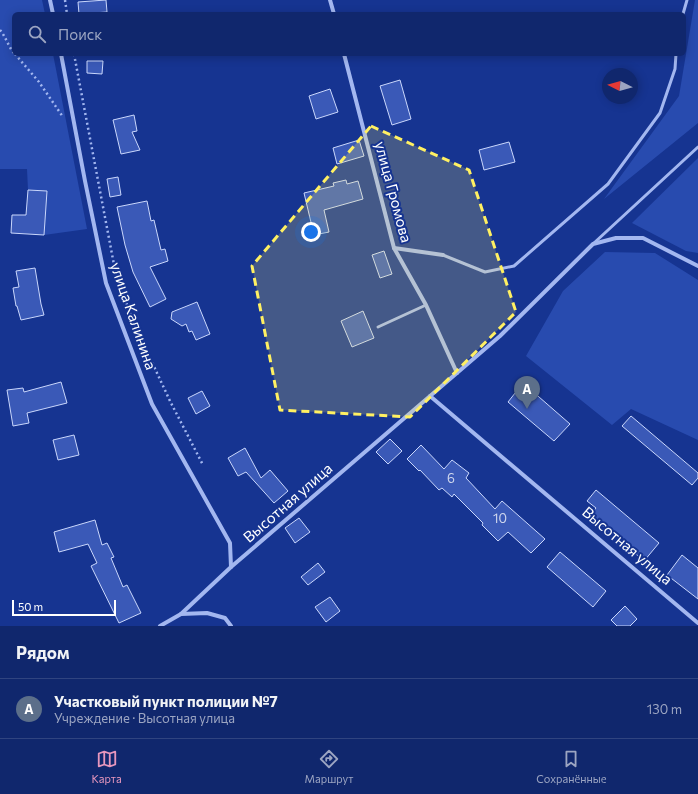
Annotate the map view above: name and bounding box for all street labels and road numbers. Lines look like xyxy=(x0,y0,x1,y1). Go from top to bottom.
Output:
street label: улица Громова xyxy=(372,139,416,244)
street label: улица Калинина xyxy=(107,260,161,372)
street label: Высотная улица xyxy=(239,459,336,546)
street label: Высотная улица xyxy=(579,502,676,588)

